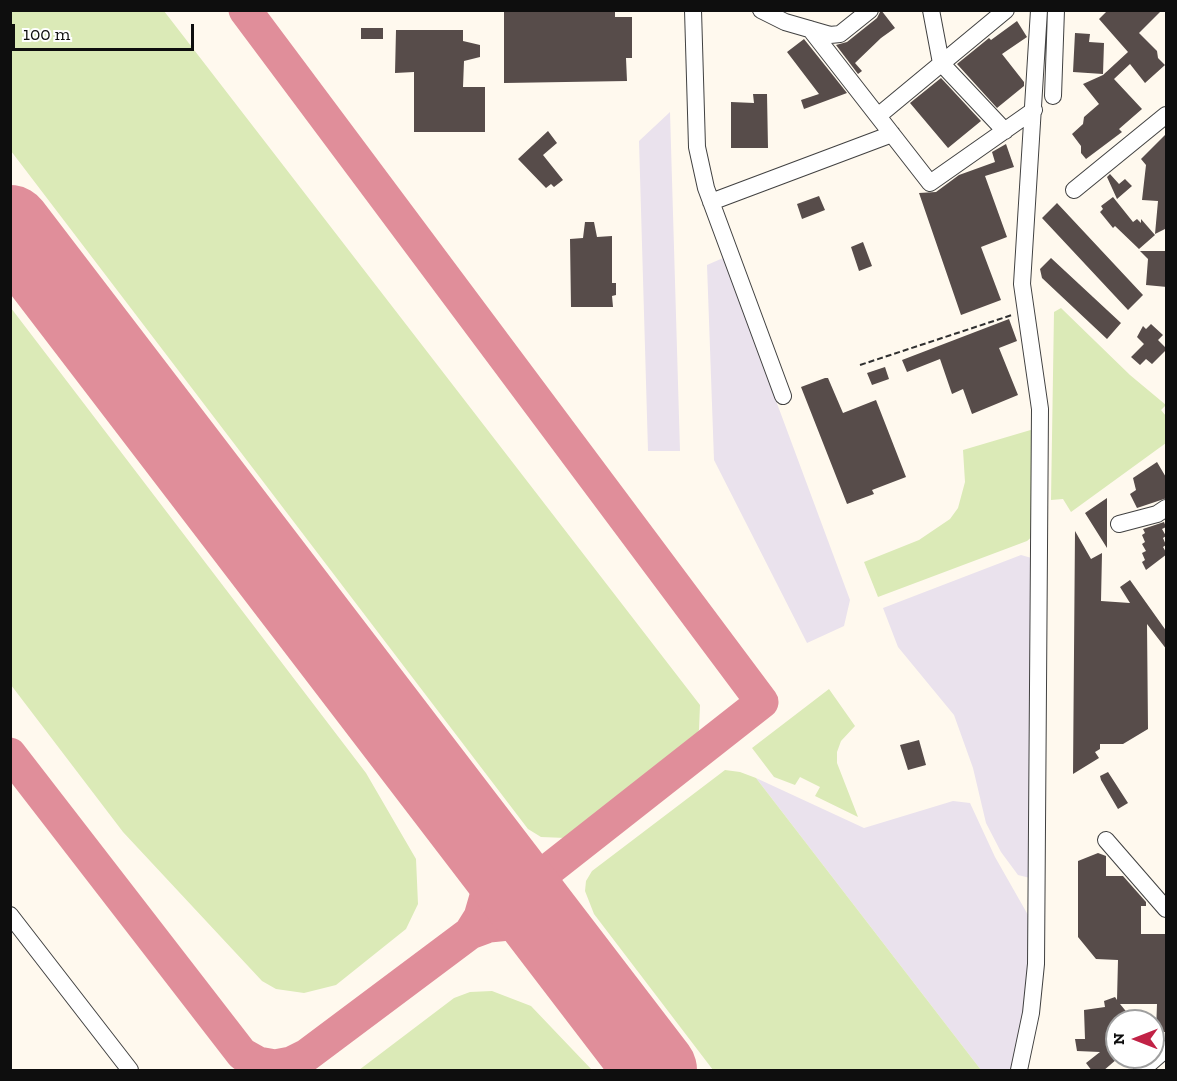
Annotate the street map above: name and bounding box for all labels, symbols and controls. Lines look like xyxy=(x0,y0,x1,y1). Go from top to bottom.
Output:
scale bar xyxy=(15,12,196,50)
text: 100 m xyxy=(23,23,70,45)
north arrow xyxy=(1105,1009,1165,1069)
text: N xyxy=(1109,1033,1128,1045)

